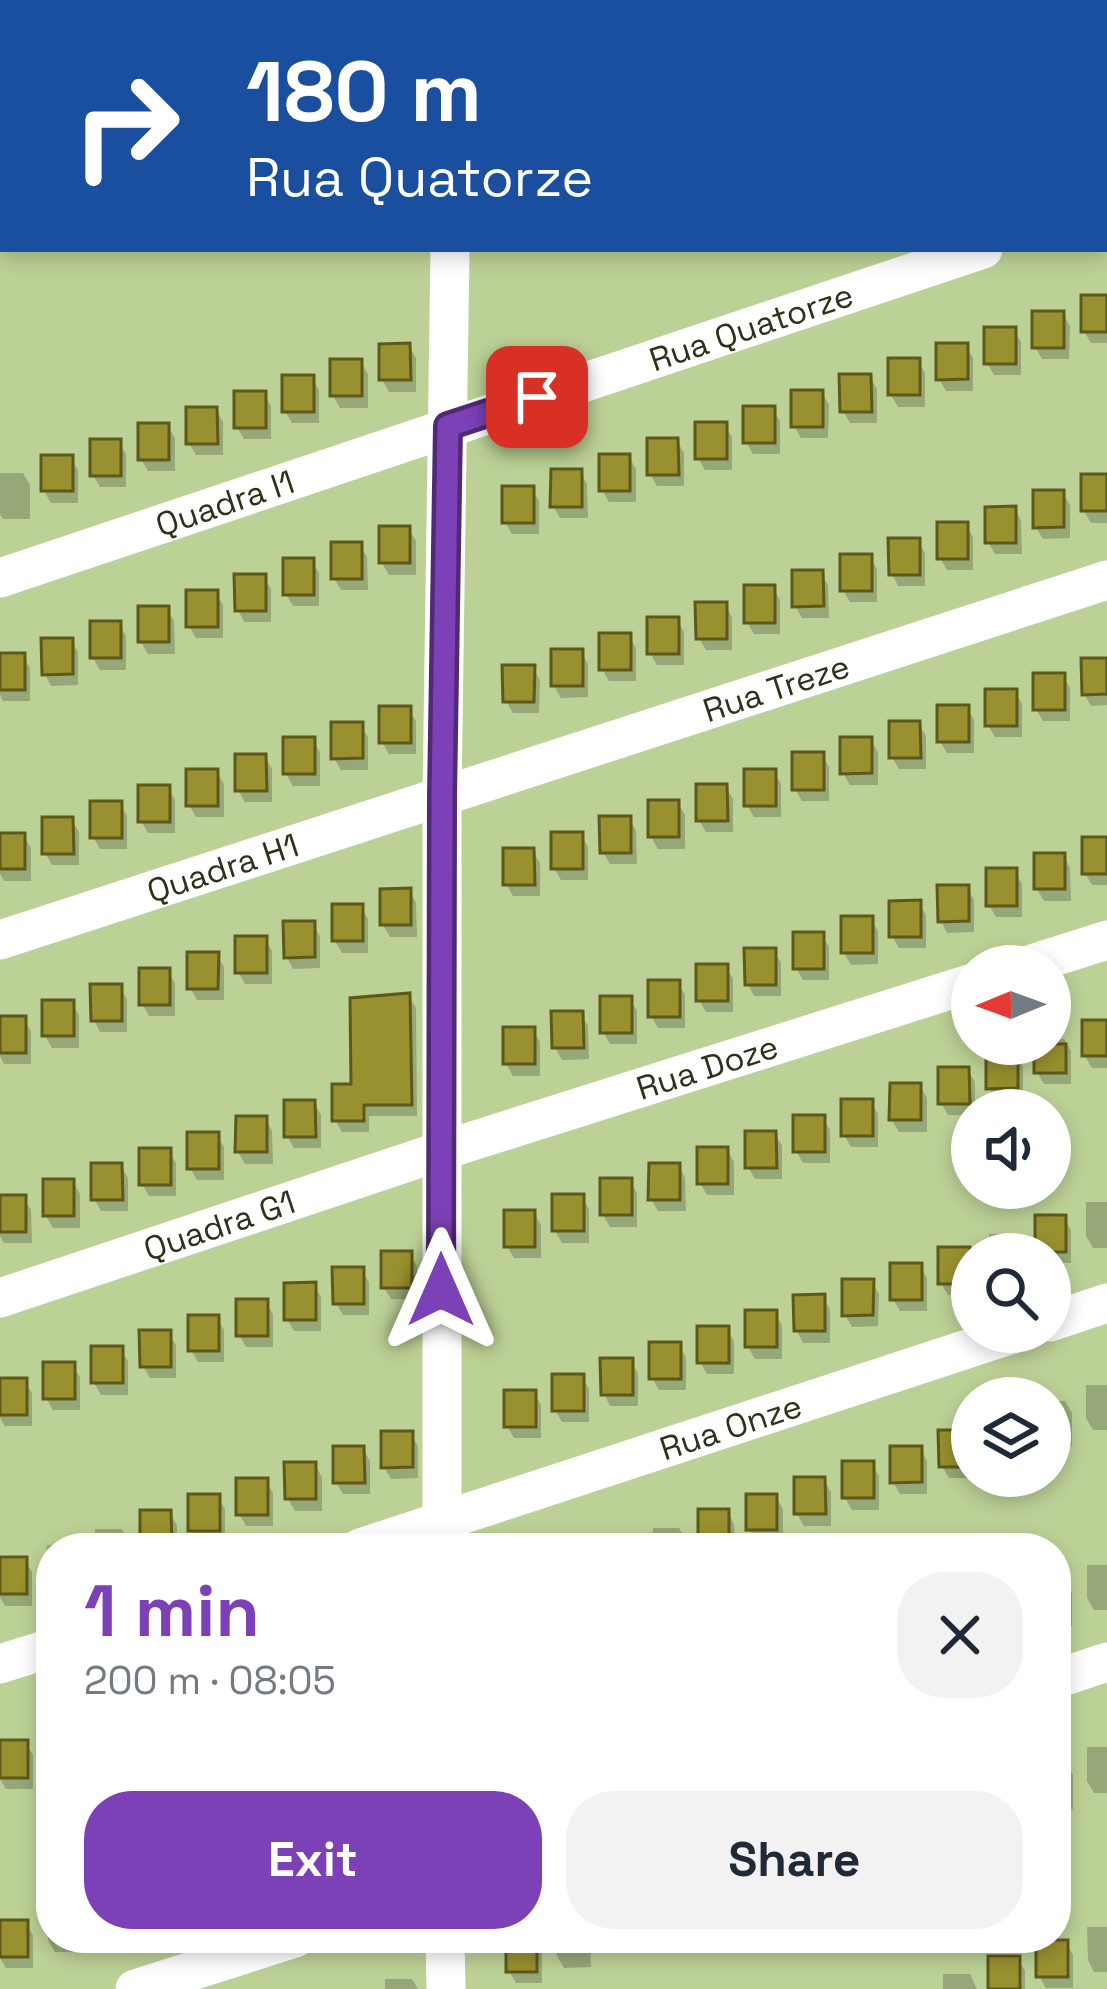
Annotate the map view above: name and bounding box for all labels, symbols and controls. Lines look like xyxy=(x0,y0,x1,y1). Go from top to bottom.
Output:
text: 180 m xyxy=(246,38,482,146)
icon: right xyxy=(48,48,204,204)
text: Rua Quatorze xyxy=(246,143,593,212)
street label: Rua Quatorze xyxy=(644,274,859,381)
pin xyxy=(486,346,588,448)
icon: arrive xyxy=(504,364,570,430)
street label: Quadra I1 xyxy=(150,461,300,546)
street label: Rua Treze xyxy=(698,645,855,732)
street label: Quadra H1 xyxy=(142,824,304,913)
north arrow xyxy=(951,945,1071,1065)
map controls xyxy=(951,945,1071,1497)
street label: Rua Doze xyxy=(631,1026,784,1110)
button: sound xyxy=(951,1089,1071,1209)
street label: Quadra G1 xyxy=(138,1181,301,1271)
position arrow xyxy=(378,1227,504,1353)
button: search xyxy=(951,1233,1071,1353)
button: layers xyxy=(951,1377,1071,1497)
street label: Rua Onze xyxy=(655,1385,807,1470)
text: 1 min xyxy=(84,1565,260,1657)
button: close xyxy=(897,1572,1023,1698)
text: 200 m · 08:05 xyxy=(84,1656,336,1705)
button: Exit xyxy=(84,1791,542,1929)
button: Share xyxy=(566,1791,1023,1929)

